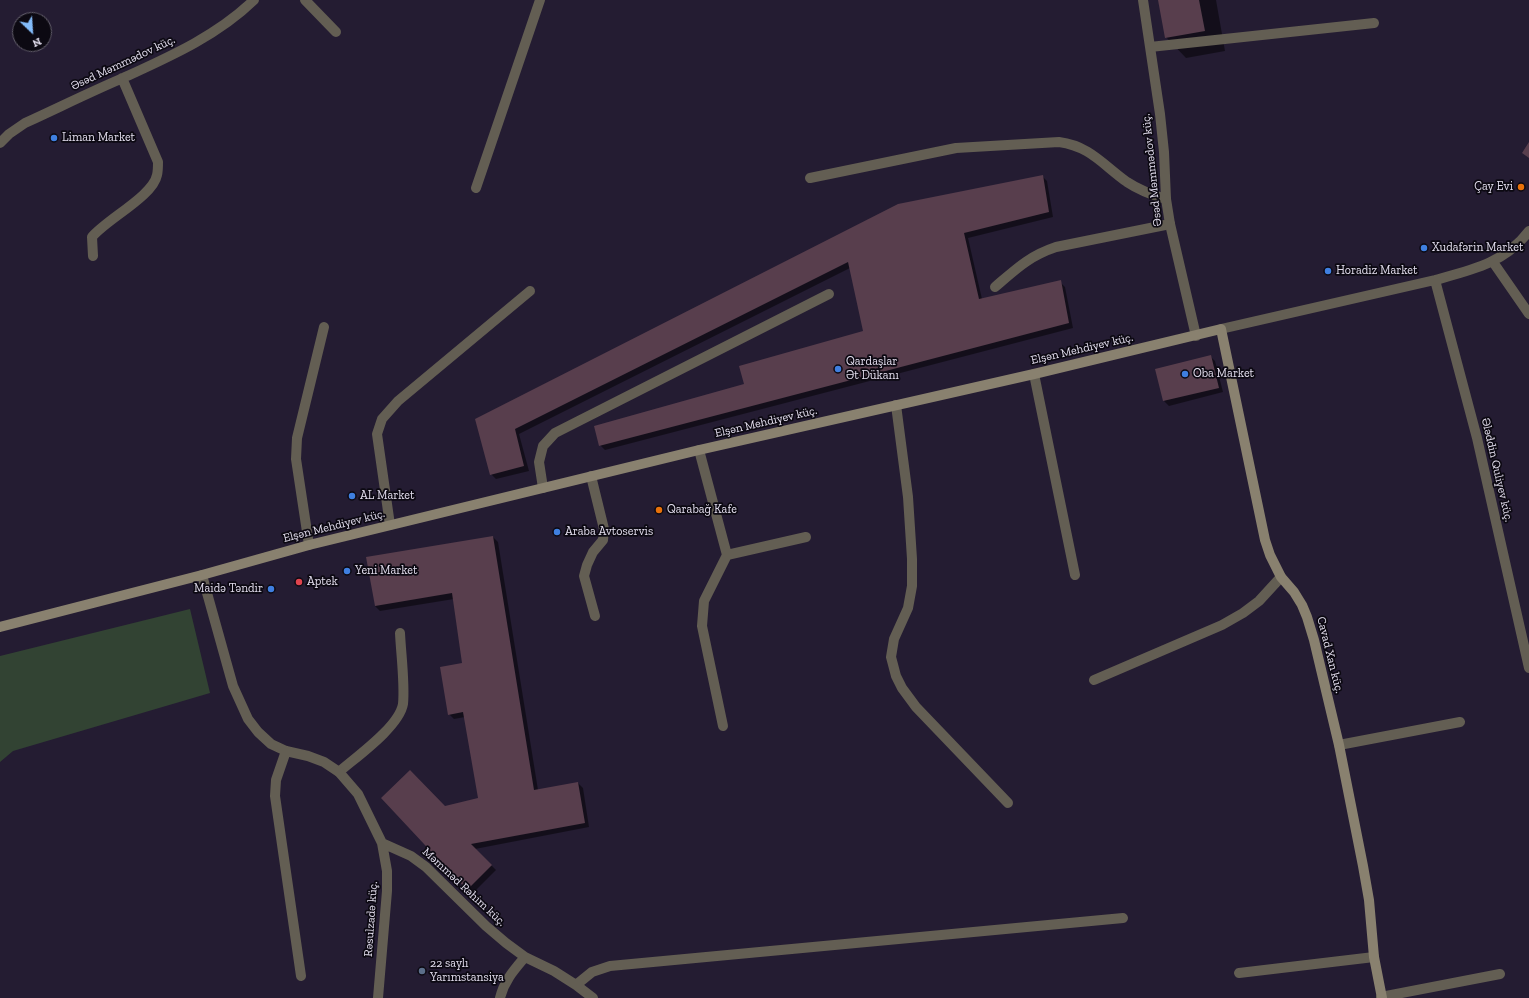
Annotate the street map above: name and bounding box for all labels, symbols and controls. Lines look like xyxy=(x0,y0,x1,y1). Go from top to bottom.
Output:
north arrow xyxy=(12,12,52,52)
street label: Əsəd Məmmədov küç. xyxy=(69,33,177,93)
text: N xyxy=(30,35,43,50)
street label: Əsəd Məmmədov küç. xyxy=(1139,113,1165,227)
place label: Liman Market xyxy=(62,131,135,145)
marker: Liman Market xyxy=(49,133,59,143)
place label: Çay Evi xyxy=(1474,180,1513,194)
marker: Çay Evi xyxy=(1516,182,1526,192)
place label: Xudafərin Market xyxy=(1432,241,1523,255)
marker: Xudafərin Market xyxy=(1419,243,1429,253)
place label: Horadiz Market xyxy=(1336,264,1417,278)
marker: Horadiz Market xyxy=(1323,266,1333,276)
street label: Elşən Mehdiyev küç. xyxy=(1029,330,1135,368)
place label: Qardaşlar Ət Dükanı xyxy=(846,355,899,383)
marker: Qardaşlar Ət Dükanı xyxy=(833,364,843,374)
place label: Oba Market xyxy=(1193,367,1254,381)
marker: Oba Market xyxy=(1180,369,1190,379)
street label: Elşən Mehdiyev küç. xyxy=(713,403,819,441)
street label: Ələddin Quliyev küç. xyxy=(1478,417,1516,523)
place label: AL Market xyxy=(360,489,414,503)
marker: AL Market xyxy=(347,491,357,501)
place label: Qarabağ Kafe xyxy=(667,503,737,517)
marker: Qarabağ Kafe xyxy=(654,505,664,515)
street label: Elşən Mehdiyev küç. xyxy=(282,506,386,546)
place label: Araba Avtoservis xyxy=(565,525,653,539)
marker: Araba Avtoservis xyxy=(552,527,562,537)
place label: Yeni Market xyxy=(355,564,417,578)
marker: Yeni Market xyxy=(342,566,352,576)
place label: Aptek xyxy=(307,575,338,589)
marker: Aptek xyxy=(294,577,304,587)
place label: Maidə Təndir xyxy=(194,582,263,596)
marker: Maidə Təndir xyxy=(266,584,276,594)
street label: Cavad Xan küç. xyxy=(1314,615,1346,695)
street label: Məmməd Rəhim küç. xyxy=(419,845,509,929)
street label: Rəsulzadə küç. xyxy=(361,881,381,957)
place label: 22 saylı Yarımstansiya xyxy=(430,957,504,985)
marker: 22 saylı Yarımstansiya xyxy=(417,966,427,976)

